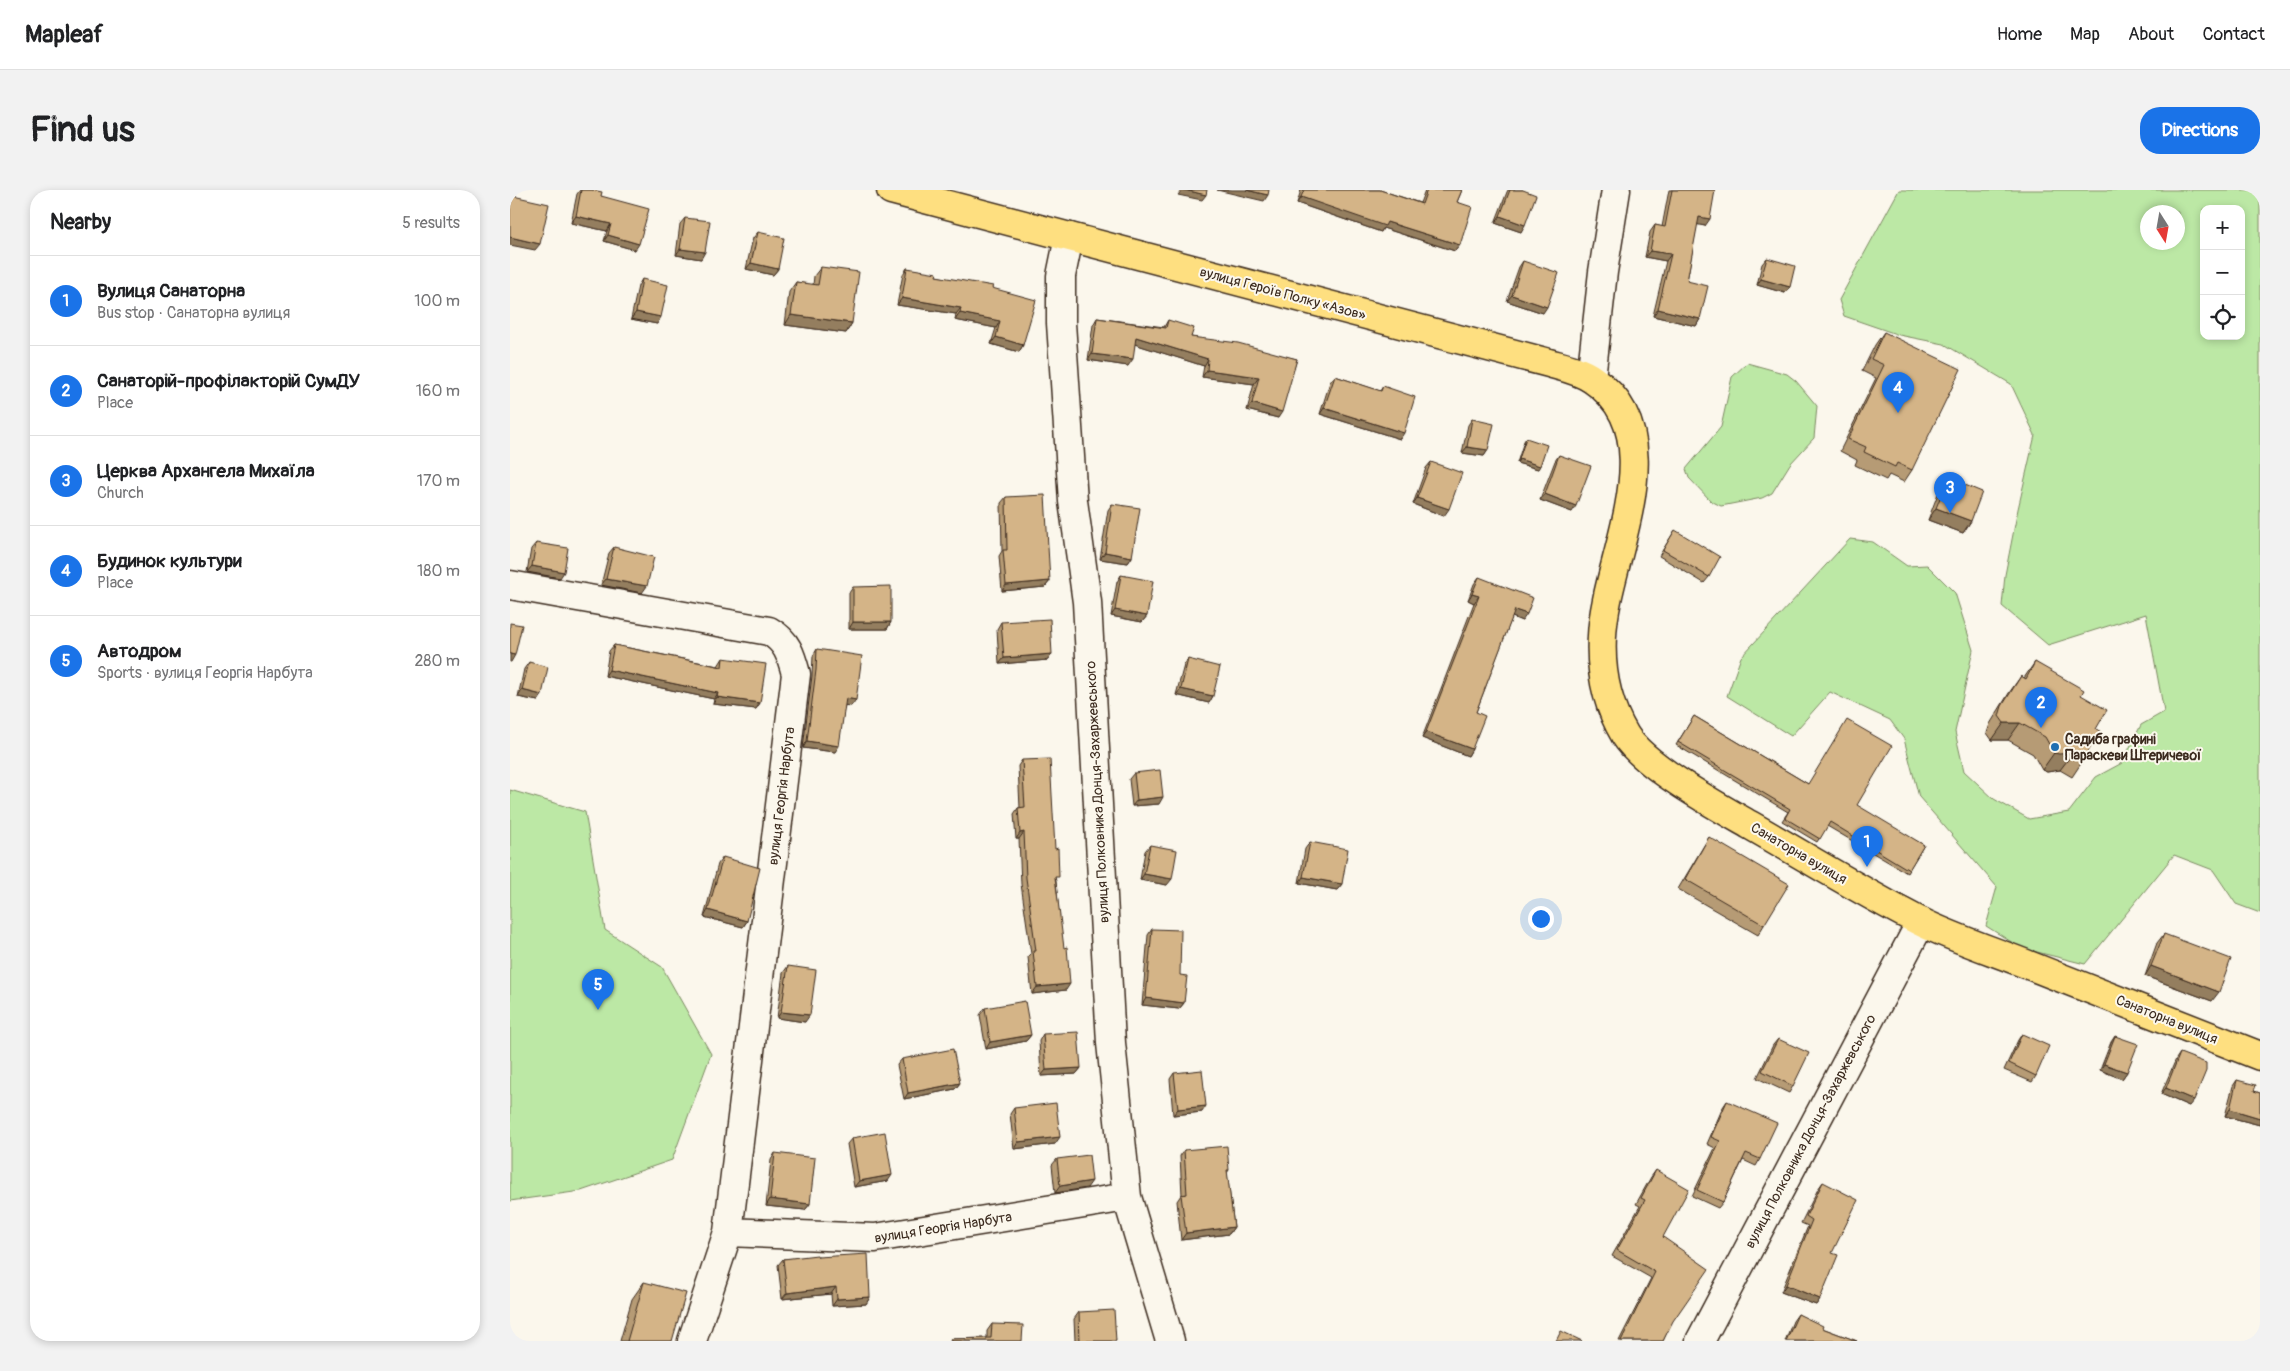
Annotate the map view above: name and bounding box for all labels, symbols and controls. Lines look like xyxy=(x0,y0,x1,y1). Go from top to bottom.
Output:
text: Mapleaf xyxy=(25,20,103,49)
text: Home xyxy=(1997,23,2042,46)
text: Map xyxy=(2070,23,2100,46)
text: About xyxy=(2128,23,2174,46)
text: Contact xyxy=(2202,23,2265,46)
button: Directions xyxy=(2140,107,2260,154)
text: Find us xyxy=(30,108,135,152)
north arrow xyxy=(2140,205,2185,250)
map controls xyxy=(2200,205,2245,340)
button: + xyxy=(2200,205,2245,250)
text: Nearby xyxy=(50,209,111,236)
text: 5 results xyxy=(402,213,460,233)
button: − xyxy=(2200,250,2245,295)
street label: вулиця Героїв Полку «Азов» xyxy=(1198,263,1368,324)
text: Вулиця Санаторна xyxy=(97,279,245,303)
text: 1 xyxy=(63,291,69,311)
text: 100 m xyxy=(414,291,460,311)
button: locate xyxy=(2200,295,2245,340)
text: Bus stop · Санаторна вулиця xyxy=(97,303,290,323)
text: Санаторій-профілакторій СумДУ xyxy=(97,369,360,393)
pin: 4 xyxy=(1882,372,1914,413)
text: 2 xyxy=(62,381,70,401)
text: 160 m xyxy=(416,381,460,401)
text: Place xyxy=(97,393,133,413)
text: Церква Архангела Михаїла xyxy=(97,459,315,483)
text: 3 xyxy=(62,471,70,491)
text: 170 m xyxy=(417,471,460,491)
pin: 3 xyxy=(1934,472,1966,513)
text: Church xyxy=(97,483,144,503)
text: Будинок культури xyxy=(97,549,242,573)
text: 4 xyxy=(61,561,71,581)
text: 180 m xyxy=(417,561,460,581)
text: Place xyxy=(97,573,133,593)
text: Автодром xyxy=(97,639,182,663)
text: 5 xyxy=(62,651,70,671)
text: 280 m xyxy=(414,651,460,671)
street label: вулиця Полковника Донця-Захаржевського xyxy=(1082,660,1113,923)
text: Sports · вулиця Георгія Нарбута xyxy=(97,663,313,683)
pin: 2 xyxy=(2025,687,2057,728)
street label: вулиця Георгія Нарбута xyxy=(765,726,798,866)
place label: Садиба графині Параскеви Штеричевої xyxy=(2065,731,2202,764)
marker: Садиба графині Параскеви Штеричевої xyxy=(2049,741,2061,753)
street label: Санаторна вулиця xyxy=(1748,819,1850,888)
pin: 1 xyxy=(1851,826,1883,867)
your location xyxy=(1528,906,1554,932)
pin: 5 xyxy=(582,969,614,1010)
street label: Санаторна вулиця xyxy=(2113,991,2220,1048)
street label: вулиця Полковника Донця-Захаржевського xyxy=(1741,1011,1880,1251)
street label: вулиця Георгія Нарбута xyxy=(873,1208,1013,1247)

